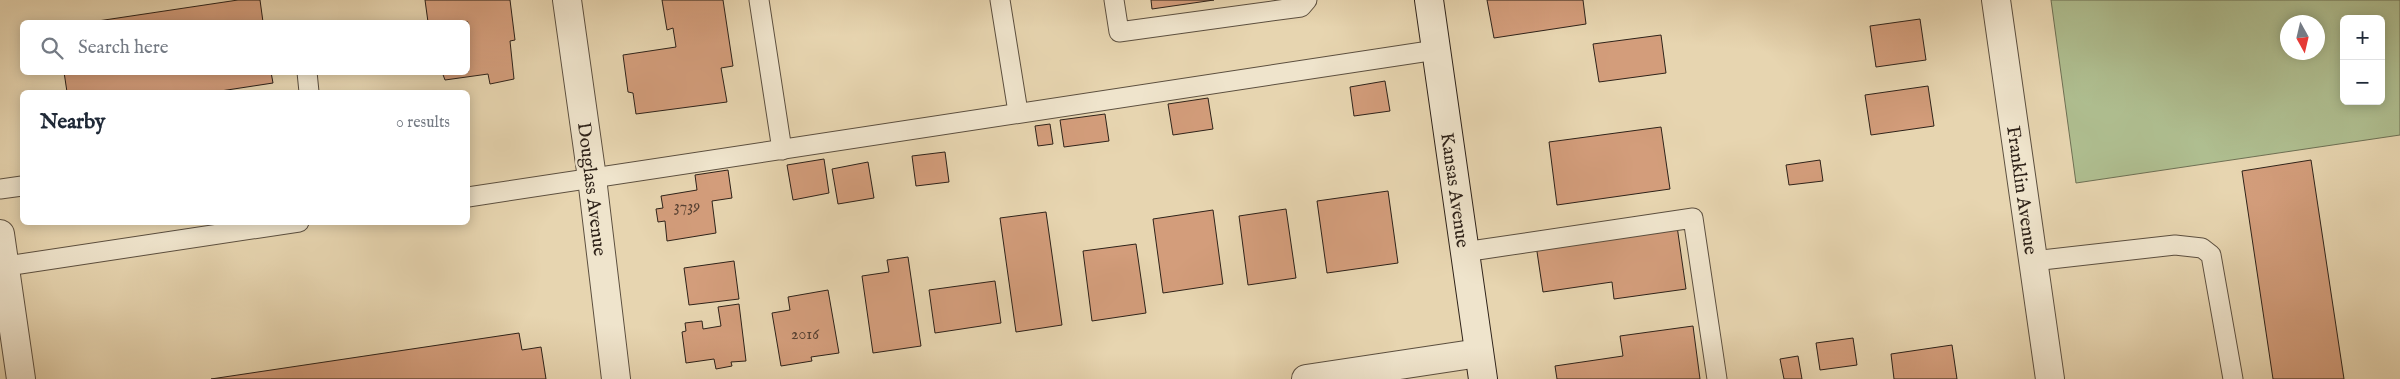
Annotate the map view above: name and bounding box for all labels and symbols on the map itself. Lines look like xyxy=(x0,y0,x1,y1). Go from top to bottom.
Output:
north arrow xyxy=(2280,15,2325,60)
street label: Douglass Avenue xyxy=(571,121,611,258)
street label: Franklin Avenue xyxy=(2000,124,2042,257)
street label: Kansas Avenue xyxy=(1434,131,1474,250)
house number: 3739 xyxy=(674,197,700,217)
house number: 2016 xyxy=(791,325,819,345)

